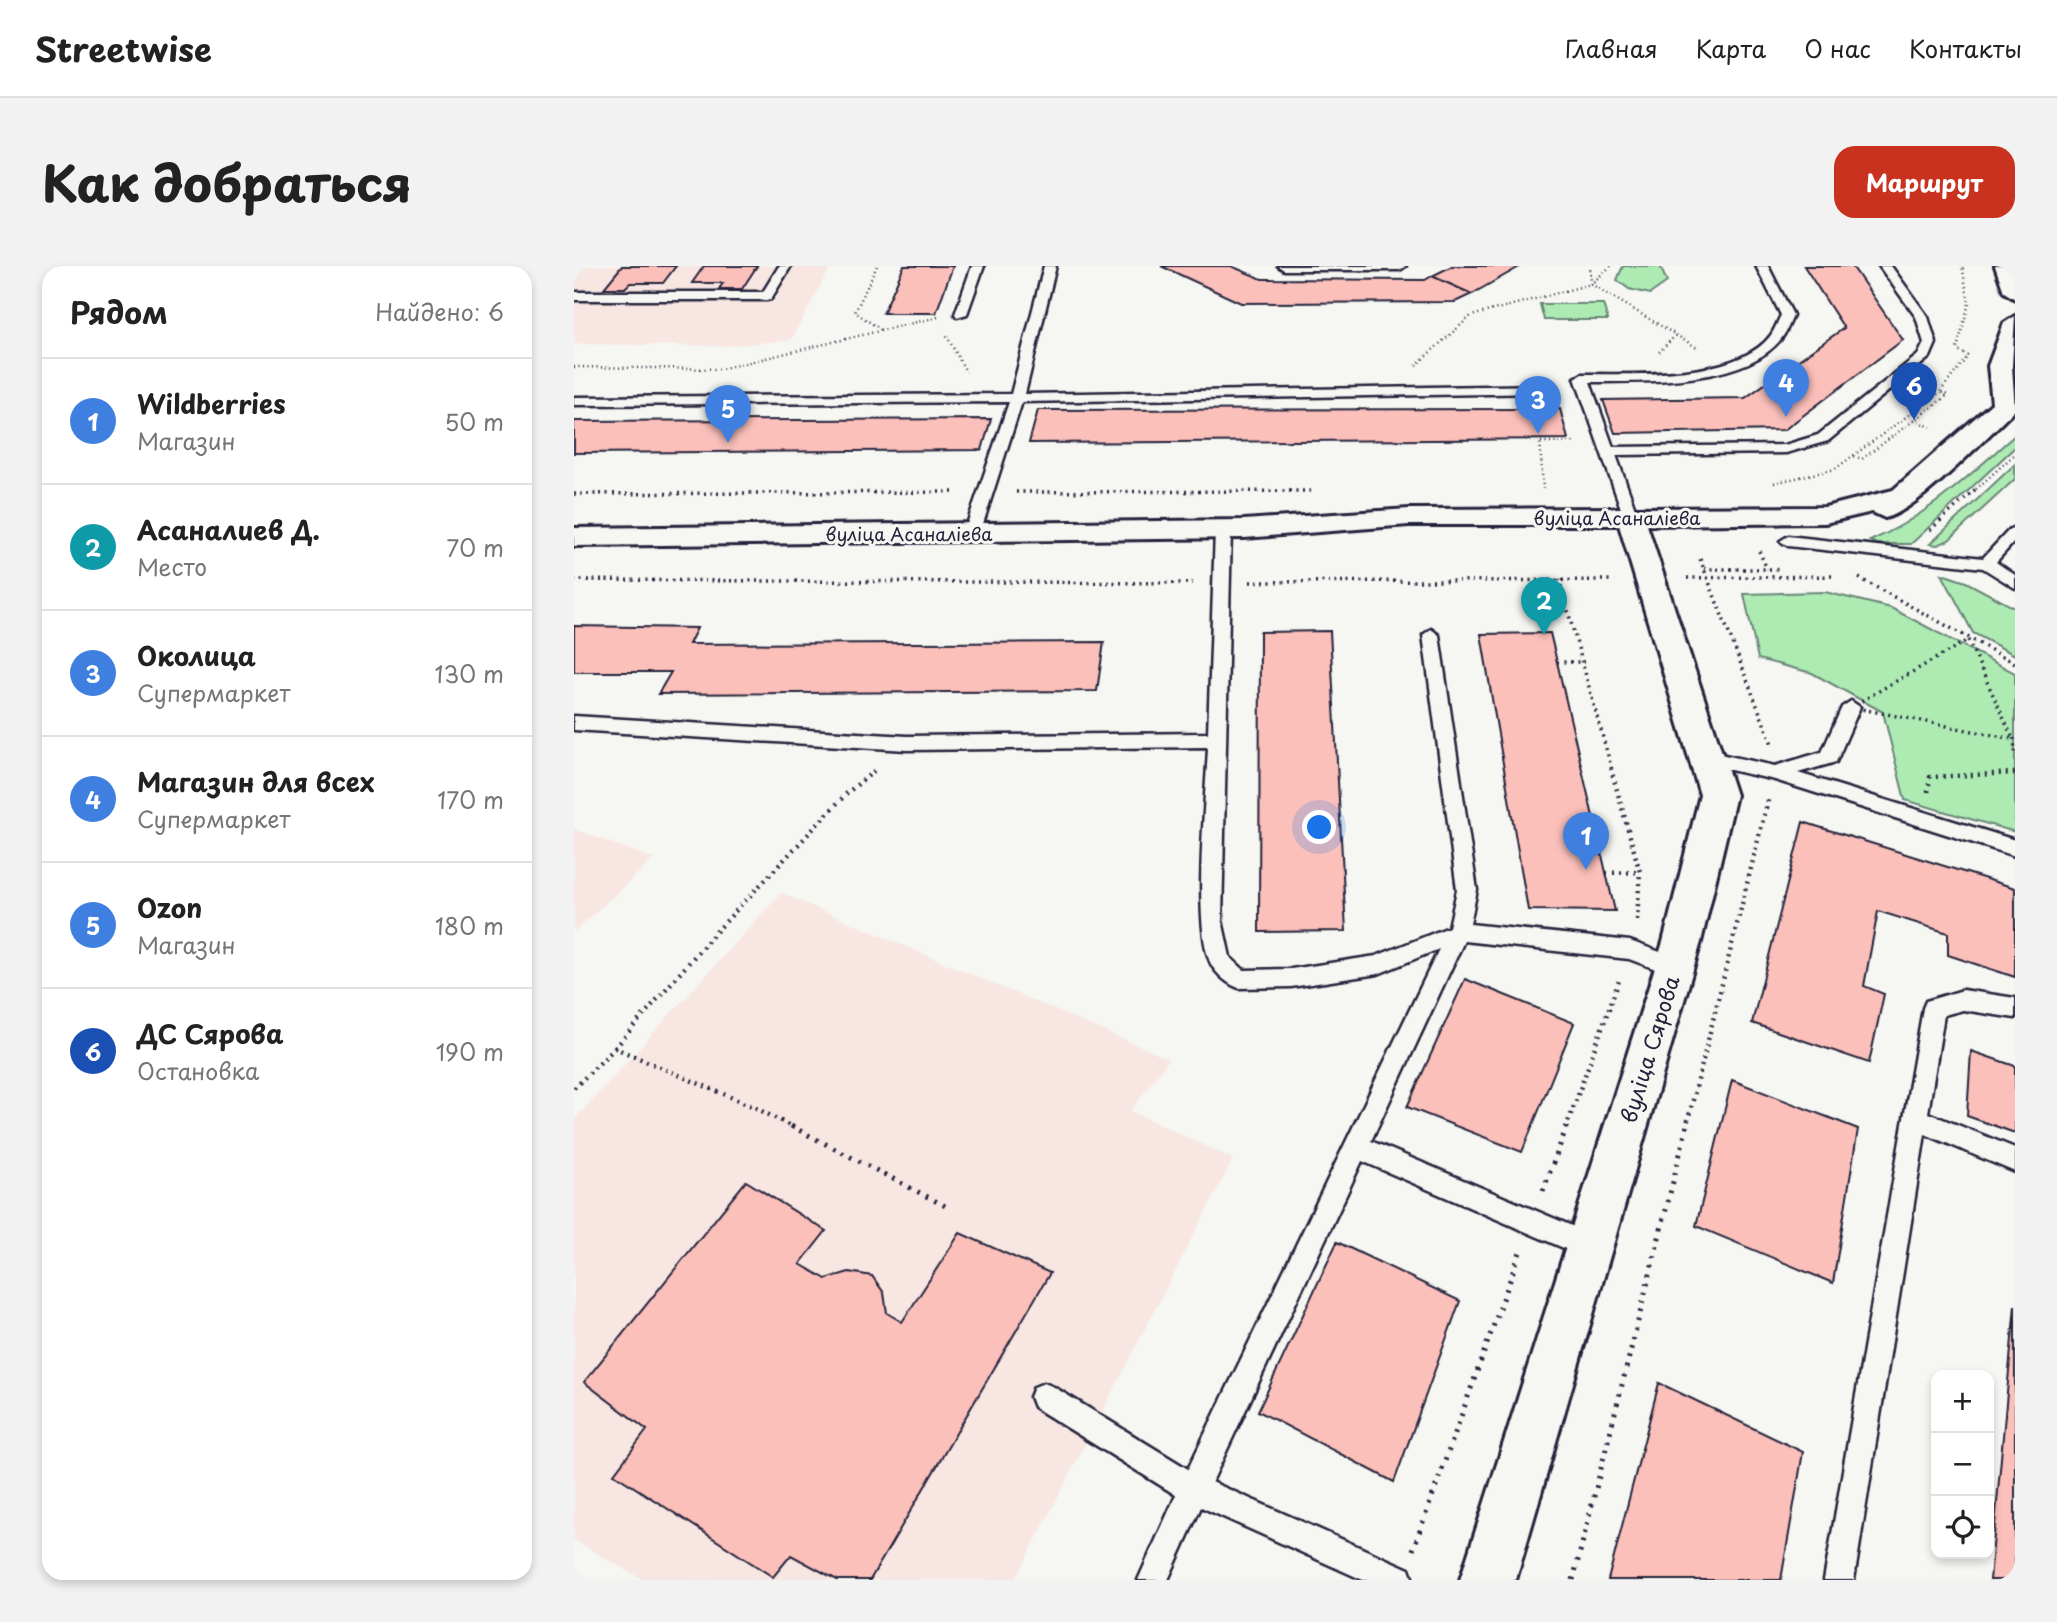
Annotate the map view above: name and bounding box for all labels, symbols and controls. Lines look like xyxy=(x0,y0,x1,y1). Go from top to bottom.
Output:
text: Streetwise xyxy=(35,23,212,73)
text: Главная xyxy=(1565,30,1658,66)
text: Карта xyxy=(1696,30,1766,66)
text: О нас xyxy=(1804,30,1871,66)
text: Контакты xyxy=(1909,30,2022,66)
text: Как добраться xyxy=(42,145,412,219)
button: Маршрут xyxy=(1834,146,2015,218)
text: Рядом xyxy=(70,289,168,334)
text: Найдено: 6 xyxy=(375,294,504,329)
pin: 4 xyxy=(1763,359,1809,417)
pin: 6 xyxy=(1891,362,1937,420)
pin: 3 xyxy=(1515,376,1561,434)
text: Wildberries xyxy=(137,384,286,423)
pin: 5 xyxy=(705,385,751,443)
text: 1 xyxy=(88,404,99,439)
text: 50 m xyxy=(444,404,504,439)
text: Магазин xyxy=(137,423,236,458)
street label: вуліца Асаналіева xyxy=(1534,504,1701,531)
text: Асаналиев Д. xyxy=(137,510,320,549)
street label: вуліца Асаналіева xyxy=(826,520,993,547)
text: 2 xyxy=(85,530,101,565)
text: 70 m xyxy=(446,530,504,565)
text: Место xyxy=(137,549,207,584)
pin: 2 xyxy=(1521,577,1567,635)
text: Околица xyxy=(137,636,256,675)
text: 3 xyxy=(85,656,101,691)
text: 130 m xyxy=(434,656,504,691)
text: Супермаркет xyxy=(137,675,291,710)
text: Магазин для всех xyxy=(137,762,375,801)
text: 4 xyxy=(85,782,101,817)
text: 170 m xyxy=(437,782,504,817)
text: Супермаркет xyxy=(137,801,291,836)
your location xyxy=(1302,810,1336,844)
pin: 1 xyxy=(1563,812,1609,870)
text: Ozon xyxy=(137,888,202,927)
text: 5 xyxy=(86,908,100,943)
text: 180 m xyxy=(435,908,504,943)
text: Магазин xyxy=(137,927,236,962)
street label: вуліца Сярова xyxy=(1611,971,1687,1127)
text: ДС Сярова xyxy=(137,1014,284,1053)
text: 6 xyxy=(85,1034,101,1069)
text: 190 m xyxy=(436,1034,504,1069)
text: Остановка xyxy=(137,1053,259,1088)
map controls xyxy=(1931,1370,1994,1559)
button: + xyxy=(1931,1370,1994,1433)
button: − xyxy=(1931,1433,1994,1496)
button: locate xyxy=(1931,1496,1994,1559)

